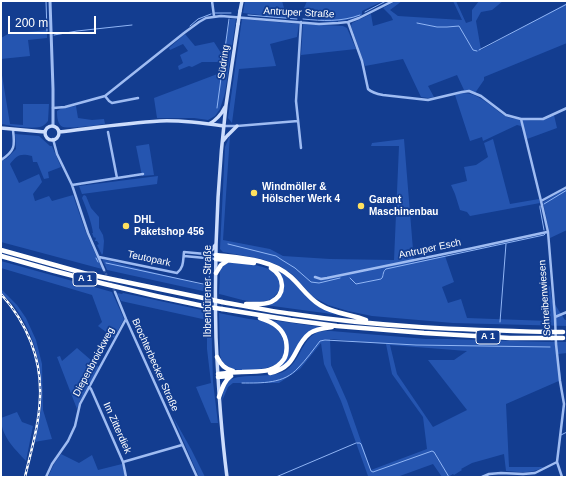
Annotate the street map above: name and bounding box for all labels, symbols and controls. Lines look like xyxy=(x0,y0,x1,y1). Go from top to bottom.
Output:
street label: Antruper Straße xyxy=(263,5,335,21)
scale bar xyxy=(10,8,98,34)
text: 200 m xyxy=(15,16,48,30)
street label: Südring xyxy=(216,44,232,80)
place label: Windmöller & Hölscher Werk 4 xyxy=(262,181,340,204)
marker: Windmöller & Hölscher Werk 4 xyxy=(249,188,259,198)
place label: Garant Maschinenbau xyxy=(369,194,438,218)
marker: Garant Maschinenbau xyxy=(356,201,366,211)
place label: DHL Paketshop 456 xyxy=(134,214,204,238)
marker: DHL Paketshop 456 xyxy=(121,221,131,231)
street label: Antruper Esch xyxy=(398,237,462,261)
street label: Ibbenbürener Straße xyxy=(202,245,214,337)
street label: Teutopark xyxy=(126,249,172,269)
street label: Schreibenwiesen xyxy=(536,260,554,336)
road number: A 1 xyxy=(73,272,97,286)
street label: Brochterbecker Straße xyxy=(129,317,181,413)
street label: Diepenbroickweg xyxy=(71,325,117,399)
road number: A 1 xyxy=(476,330,500,344)
street label: Im Zitterdiek xyxy=(100,400,134,456)

